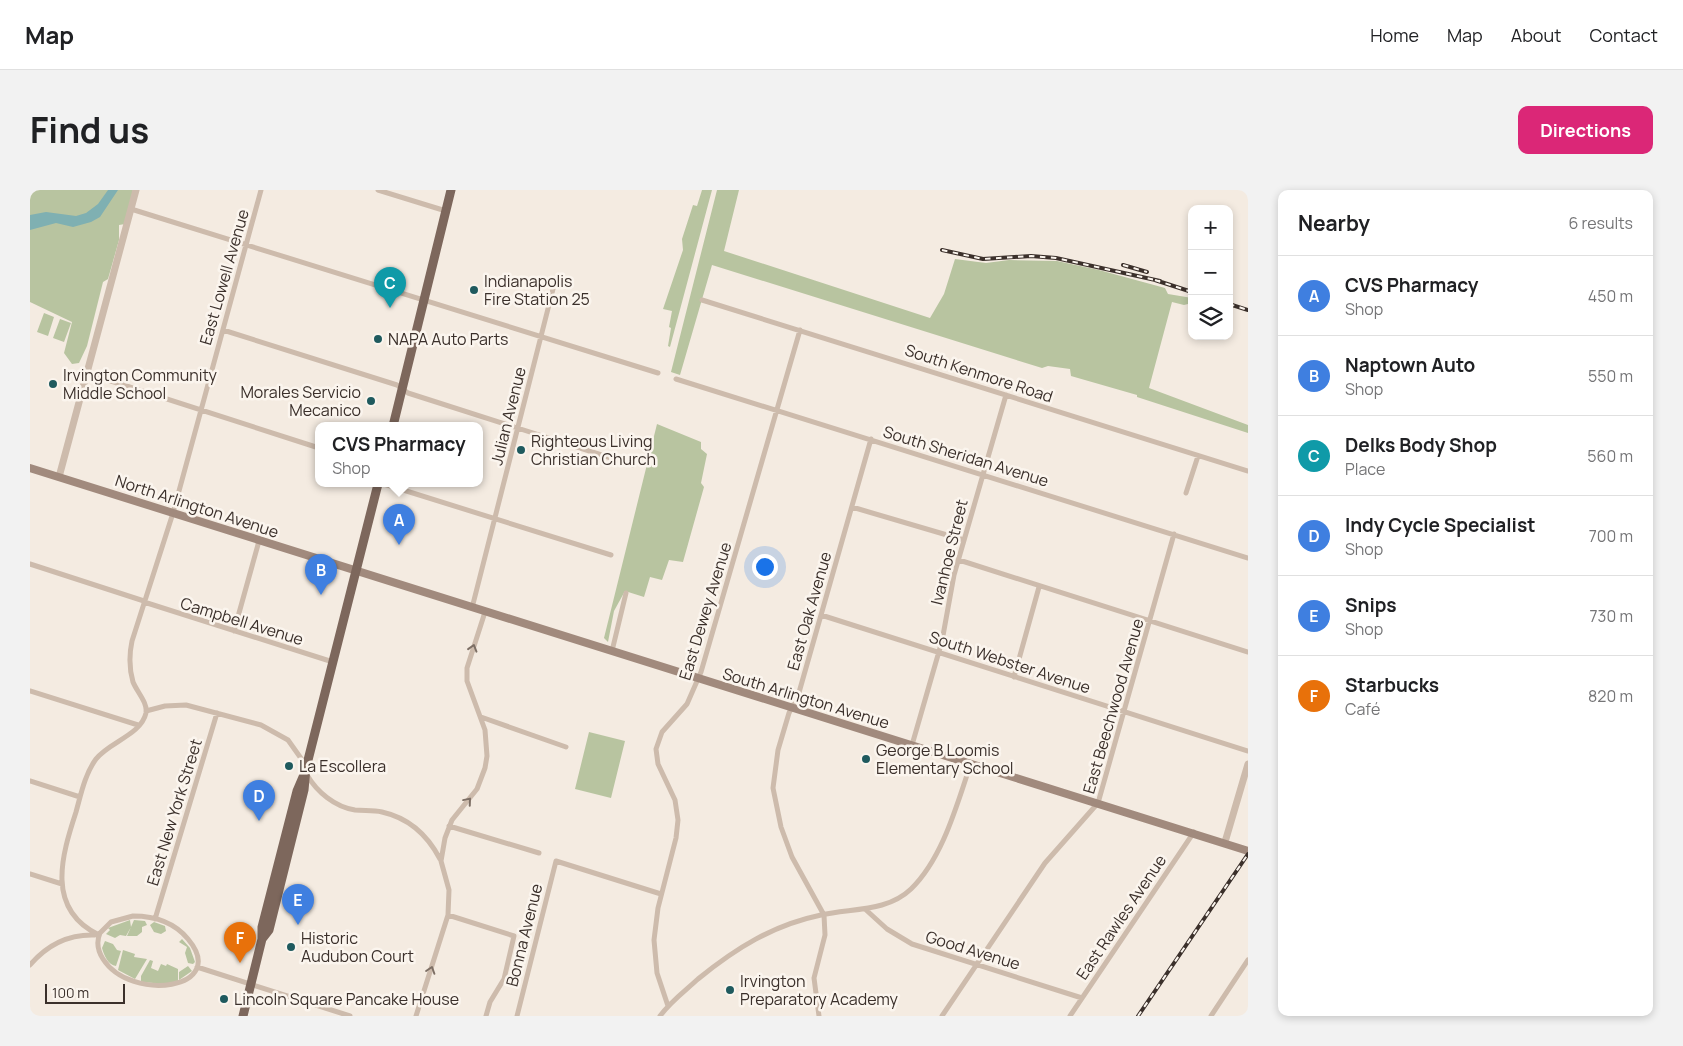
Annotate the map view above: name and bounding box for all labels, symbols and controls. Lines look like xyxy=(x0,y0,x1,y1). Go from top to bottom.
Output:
text: Map xyxy=(25,18,74,51)
text: Home xyxy=(1370,23,1419,47)
text: Map xyxy=(1447,23,1483,47)
text: About xyxy=(1511,23,1561,47)
text: Contact xyxy=(1589,23,1658,47)
text: Find us xyxy=(30,106,149,154)
button: Directions xyxy=(1518,106,1653,154)
map controls xyxy=(1188,205,1233,340)
button: + xyxy=(1188,205,1233,250)
street label: East Lowell Avenue xyxy=(194,207,254,347)
text: Nearby xyxy=(1298,209,1370,237)
text: 6 results xyxy=(1568,212,1633,234)
button: − xyxy=(1188,250,1233,295)
pin: C xyxy=(374,267,406,308)
place label: Indianapolis Fire Station 25 xyxy=(484,270,590,310)
text: CVS Pharmacy xyxy=(1345,272,1479,298)
marker: Indianapolis Fire Station 25 xyxy=(468,284,480,296)
text: A xyxy=(1309,285,1319,307)
text: 450 m xyxy=(1588,285,1633,307)
button: layers xyxy=(1188,295,1233,340)
text: Shop xyxy=(1345,298,1383,320)
place label: NAPA Auto Parts xyxy=(388,328,508,350)
marker: NAPA Auto Parts xyxy=(372,333,384,345)
street label: South Kenmore Road xyxy=(902,339,1056,407)
text: Naptown Auto xyxy=(1345,352,1475,378)
place label: Irvington Community Middle School xyxy=(63,364,218,404)
street label: Julian Avenue xyxy=(485,364,531,468)
text: B xyxy=(1309,365,1319,387)
text: 550 m xyxy=(1588,365,1633,387)
marker: Irvington Community Middle School xyxy=(47,378,59,390)
text: Shop xyxy=(1345,378,1383,400)
place label: Morales Servicio Mecanico xyxy=(240,381,361,421)
marker: Morales Servicio Mecanico xyxy=(365,395,377,407)
street label: South Sheridan Avenue xyxy=(881,420,1051,492)
popup xyxy=(315,422,483,487)
place label: Righteous Living Christian Church xyxy=(531,430,656,470)
text: CVS Pharmacy xyxy=(332,431,466,457)
text: Delks Body Shop xyxy=(1345,432,1497,458)
marker: Righteous Living Christian Church xyxy=(515,444,527,456)
text: C xyxy=(1308,445,1320,467)
text: 560 m xyxy=(1587,445,1633,467)
text: Shop xyxy=(332,457,371,479)
text: Place xyxy=(1345,458,1385,480)
street label: North Arlington Avenue xyxy=(112,469,282,543)
street label: Ivanhoe Street xyxy=(925,497,973,607)
pin: A xyxy=(383,504,415,545)
text: Indy Cycle Specialist xyxy=(1345,512,1535,538)
text: D xyxy=(1308,525,1320,547)
text: 700 m xyxy=(1589,525,1633,547)
text: Shop xyxy=(1345,538,1383,560)
street label: East Dewey Avenue xyxy=(674,539,736,683)
street label: East Oak Avenue xyxy=(782,549,836,673)
pin: B xyxy=(305,554,337,595)
your location xyxy=(752,554,778,580)
street label: Campbell Avenue xyxy=(178,592,306,650)
text: Snips xyxy=(1345,592,1396,618)
text: E xyxy=(1309,605,1319,627)
text: 730 m xyxy=(1590,605,1633,627)
street label: East Beechwood Avenue xyxy=(1077,616,1149,796)
text: Shop xyxy=(1345,618,1383,640)
street label: South Webster Avenue xyxy=(927,626,1093,698)
one-way arrow xyxy=(468,645,478,653)
street label: South Arlington Avenue xyxy=(720,662,892,734)
text: Starbucks xyxy=(1345,672,1439,698)
text: F xyxy=(1310,685,1318,707)
text: 820 m xyxy=(1588,685,1633,707)
text: Café xyxy=(1345,698,1380,720)
street label: East New York Street xyxy=(141,736,207,888)
place label: George B Loomis Elementary School xyxy=(876,739,1014,779)
marker: George B Loomis Elementary School xyxy=(860,753,872,765)
place label: La Escollera xyxy=(299,755,386,777)
marker: La Escollera xyxy=(283,760,295,772)
pin: D xyxy=(243,780,275,821)
one-way arrow xyxy=(463,798,471,807)
street label: East Rawles Avenue xyxy=(1071,850,1171,984)
street label: Bonna Avenue xyxy=(501,881,547,989)
pin: E xyxy=(282,884,314,925)
pin: F xyxy=(224,922,256,963)
street label: Good Avenue xyxy=(923,925,1023,975)
place label: Historic Audubon Court xyxy=(301,927,414,967)
marker: Historic Audubon Court xyxy=(285,941,297,953)
one-way arrow xyxy=(425,966,435,974)
place label: Irvington Preparatory Academy xyxy=(740,970,899,1010)
scale bar xyxy=(45,981,125,1004)
text: 100 m xyxy=(52,983,89,1002)
marker: Irvington Preparatory Academy xyxy=(724,984,736,996)
place label: Lincoln Square Pancake House xyxy=(234,988,459,1010)
marker: Lincoln Square Pancake House xyxy=(218,993,230,1005)

